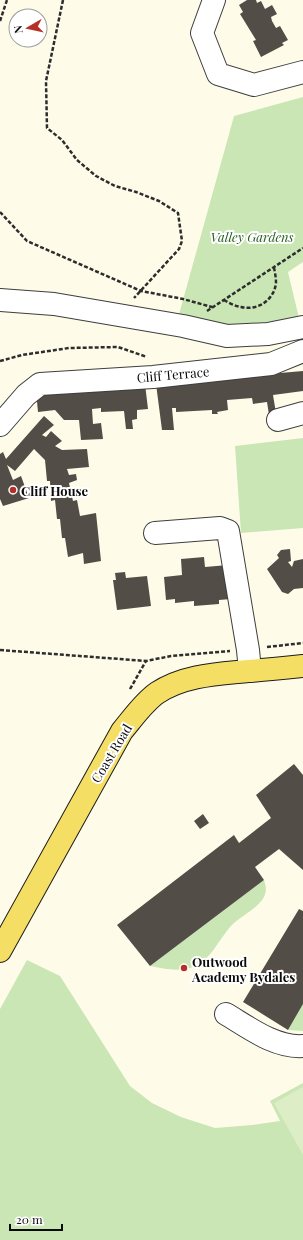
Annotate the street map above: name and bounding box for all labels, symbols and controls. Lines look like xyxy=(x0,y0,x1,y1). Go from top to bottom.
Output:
north arrow xyxy=(8,8,48,48)
text: N xyxy=(10,24,26,35)
park label: Valley Gardens xyxy=(210,228,294,245)
street label: Cliff Terrace xyxy=(136,362,210,386)
place label: Cliff House xyxy=(21,482,89,499)
marker: Cliff House xyxy=(8,485,18,495)
street label: Coast Road xyxy=(87,720,135,785)
place label: Outwood Academy Bydales xyxy=(191,953,295,985)
marker: Outwood Academy Bydales xyxy=(179,963,189,973)
scale bar xyxy=(10,1206,62,1232)
text: 20 m xyxy=(16,1211,43,1227)

